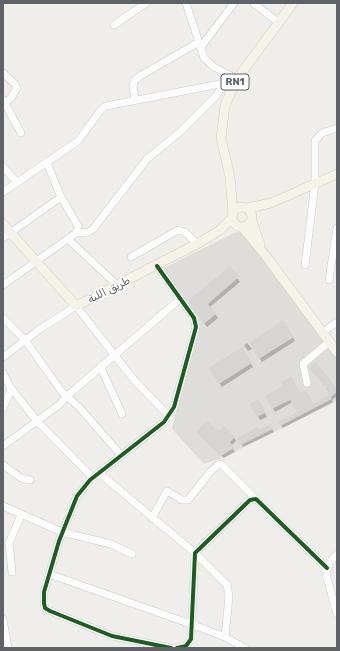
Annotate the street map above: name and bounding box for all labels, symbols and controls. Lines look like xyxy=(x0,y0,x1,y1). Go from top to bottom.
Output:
road number: RN1 xyxy=(221,74,249,90)
street label: طريق اللبة xyxy=(85,274,133,306)

